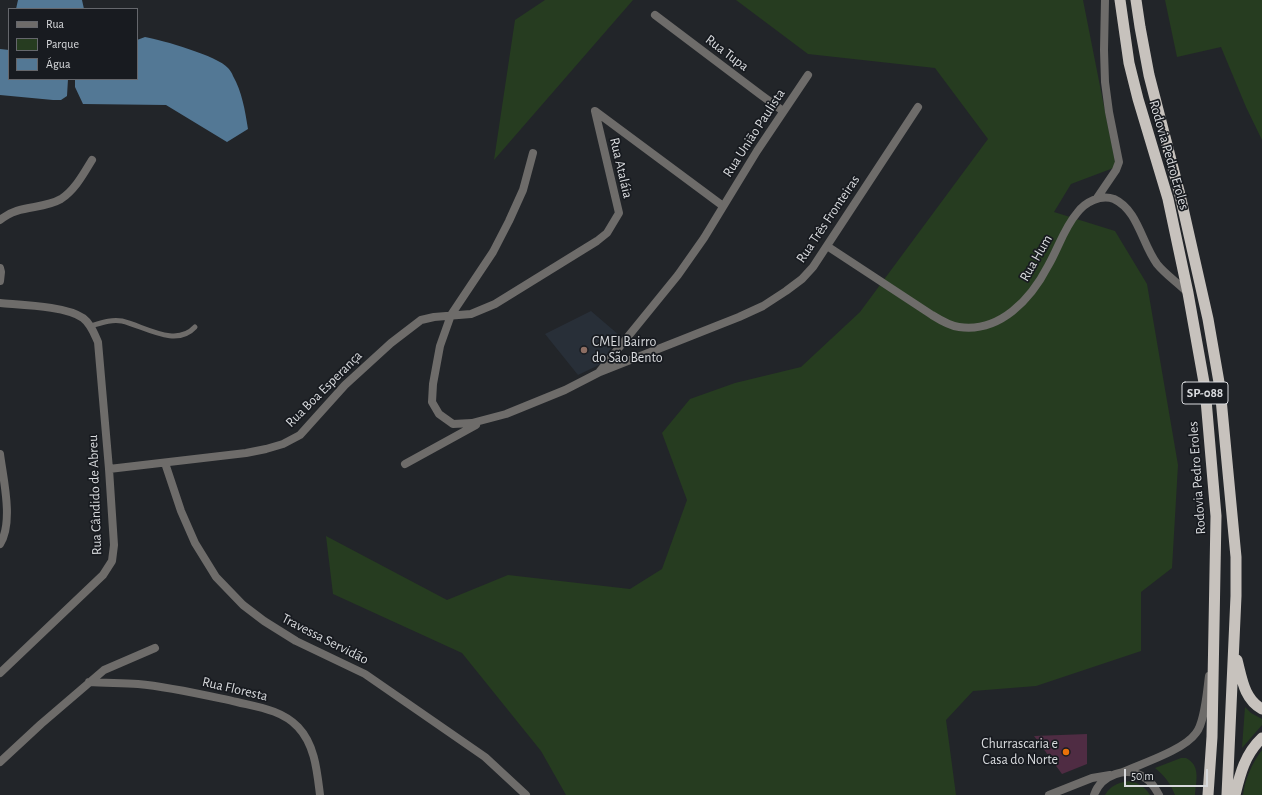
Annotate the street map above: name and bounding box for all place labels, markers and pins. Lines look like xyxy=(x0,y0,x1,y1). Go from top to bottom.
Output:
place label: CMEI Bairro do São Bento xyxy=(592,334,663,366)
marker: CMEI Bairro do São Bento xyxy=(579,345,589,355)
place label: Churrascaria e Casa do Norte xyxy=(981,736,1058,768)
marker: Churrascaria e Casa do Norte xyxy=(1061,747,1071,757)

